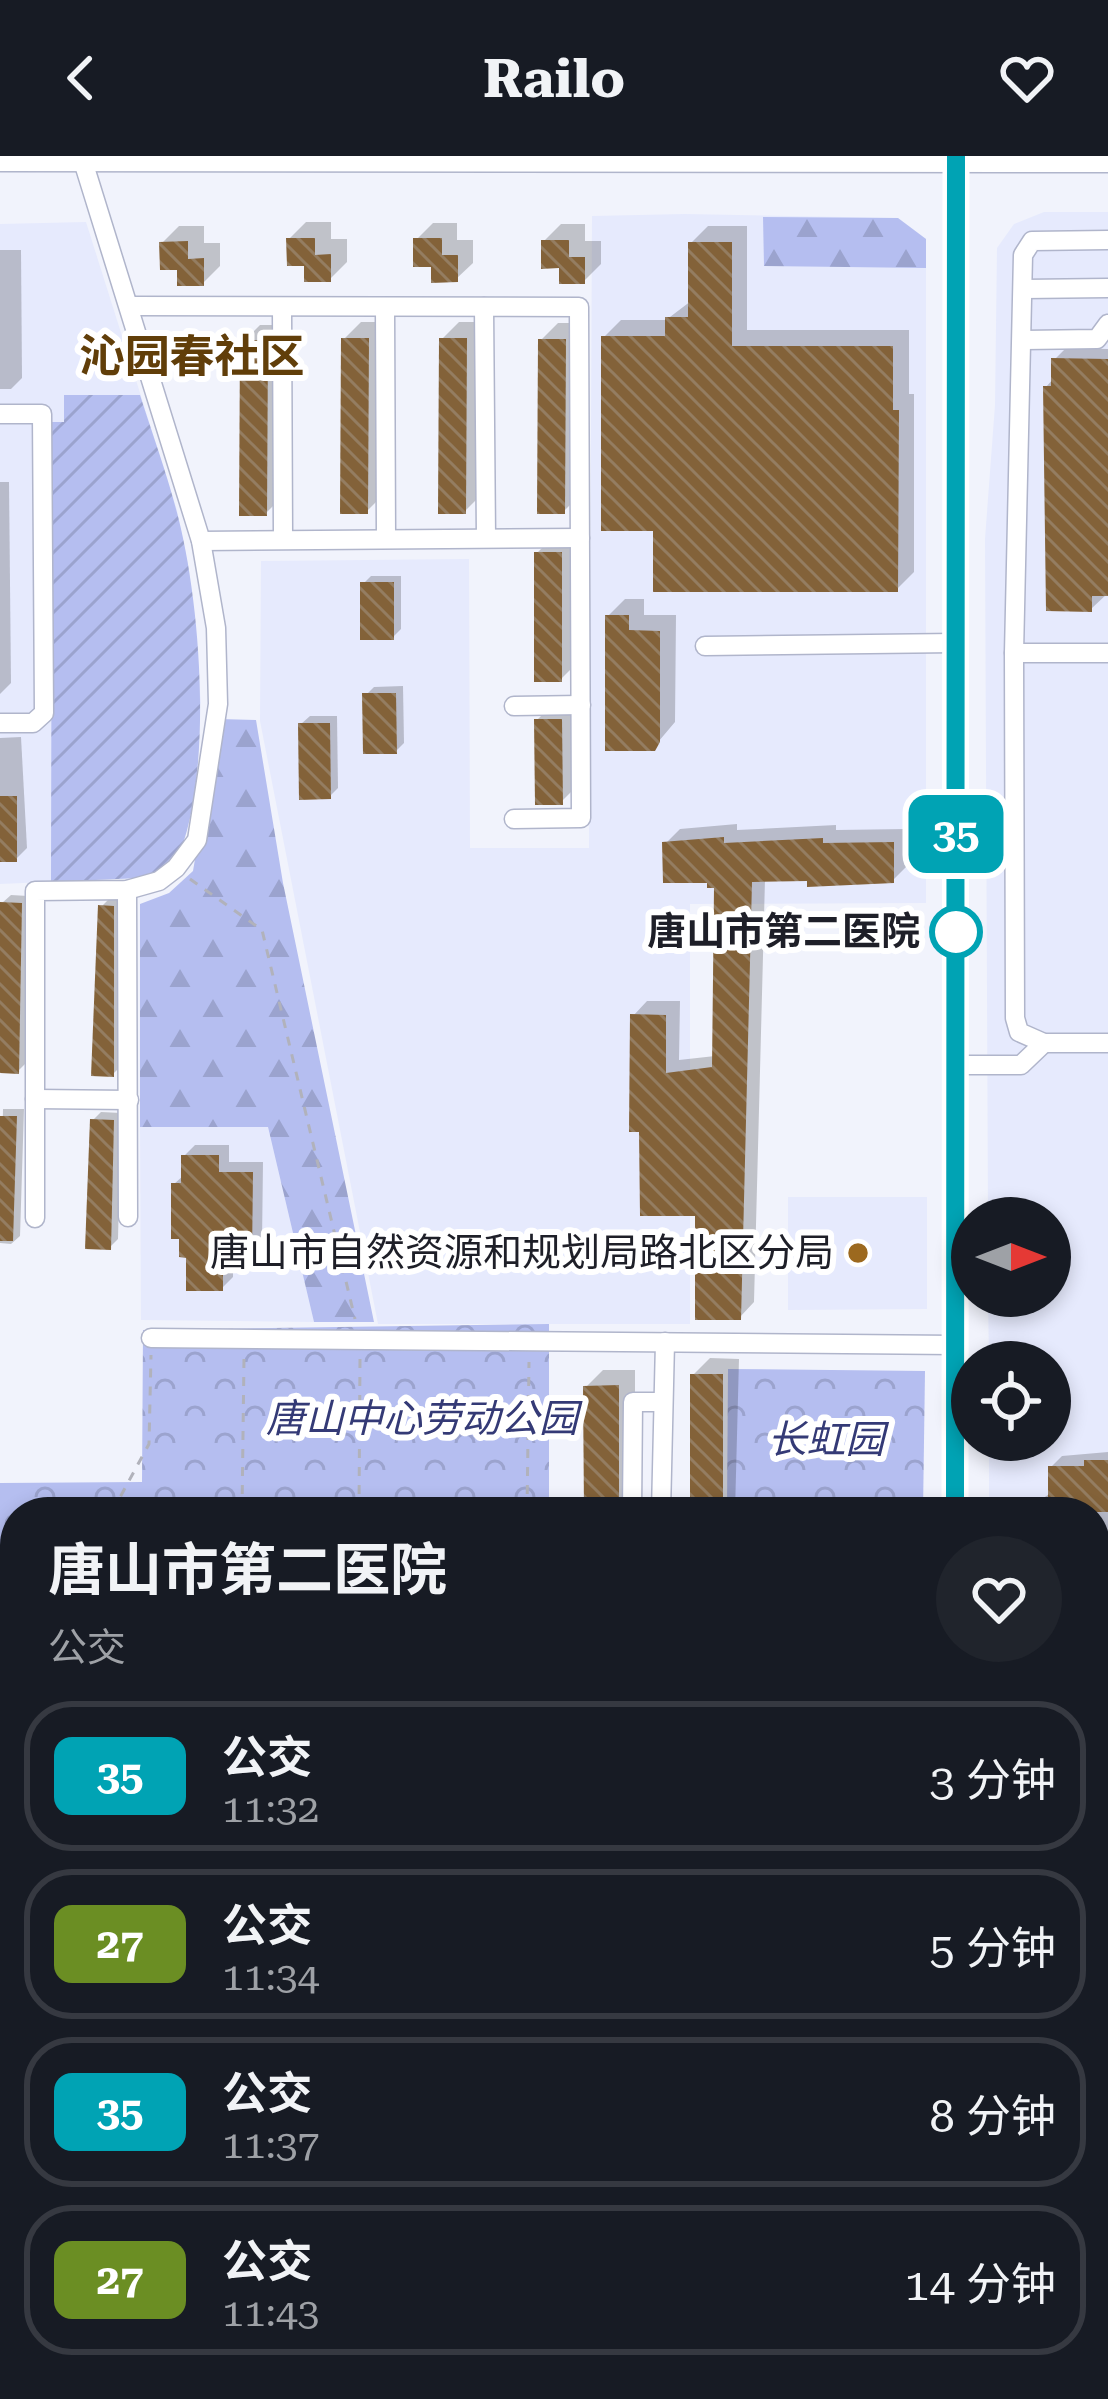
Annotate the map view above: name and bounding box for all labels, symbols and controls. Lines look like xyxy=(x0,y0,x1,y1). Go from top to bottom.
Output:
icon: back xyxy=(48,45,114,111)
icon: heart xyxy=(994,45,1060,111)
text: Railo xyxy=(483,47,625,110)
district label: 沁园春社区 xyxy=(79,330,305,383)
line badge: 35 xyxy=(902,795,1010,873)
text: 35 xyxy=(932,809,980,858)
marker: 唐山市第二医院 xyxy=(931,907,981,957)
place label: 唐山市第二医院 xyxy=(647,909,920,955)
north arrow xyxy=(951,1197,1071,1317)
map controls xyxy=(951,1197,1071,1461)
place label: 唐山市自然资源和规划局路北区分局 xyxy=(210,1230,834,1276)
marker: 唐山市自然资源和规划局路北区分局 xyxy=(845,1240,871,1266)
button: locate xyxy=(951,1341,1071,1461)
park label: 唐山中心劳动公园 xyxy=(266,1396,583,1442)
park label: 长虹园 xyxy=(767,1417,889,1463)
button: heart xyxy=(936,1536,1062,1662)
text: 唐山市第二医院 xyxy=(48,1537,447,1604)
text: 公交 xyxy=(48,1625,126,1671)
text: 公交 xyxy=(222,1731,312,1784)
text: 35 xyxy=(96,1751,144,1800)
text: 3 分钟 xyxy=(929,1754,1056,1807)
text: 11:32 xyxy=(222,1786,319,1832)
text: 公交 xyxy=(222,1899,312,1952)
text: 27 xyxy=(96,1919,144,1968)
text: 5 分钟 xyxy=(929,1922,1056,1975)
text: 11:34 xyxy=(222,1954,319,2000)
text: 公交 xyxy=(222,2067,312,2120)
text: 35 xyxy=(96,2087,144,2136)
text: 8 分钟 xyxy=(929,2090,1056,2143)
text: 11:37 xyxy=(222,2122,319,2168)
text: 公交 xyxy=(222,2235,312,2288)
text: 27 xyxy=(96,2255,144,2304)
text: 14 分钟 xyxy=(904,2258,1056,2311)
text: 11:43 xyxy=(222,2290,319,2336)

